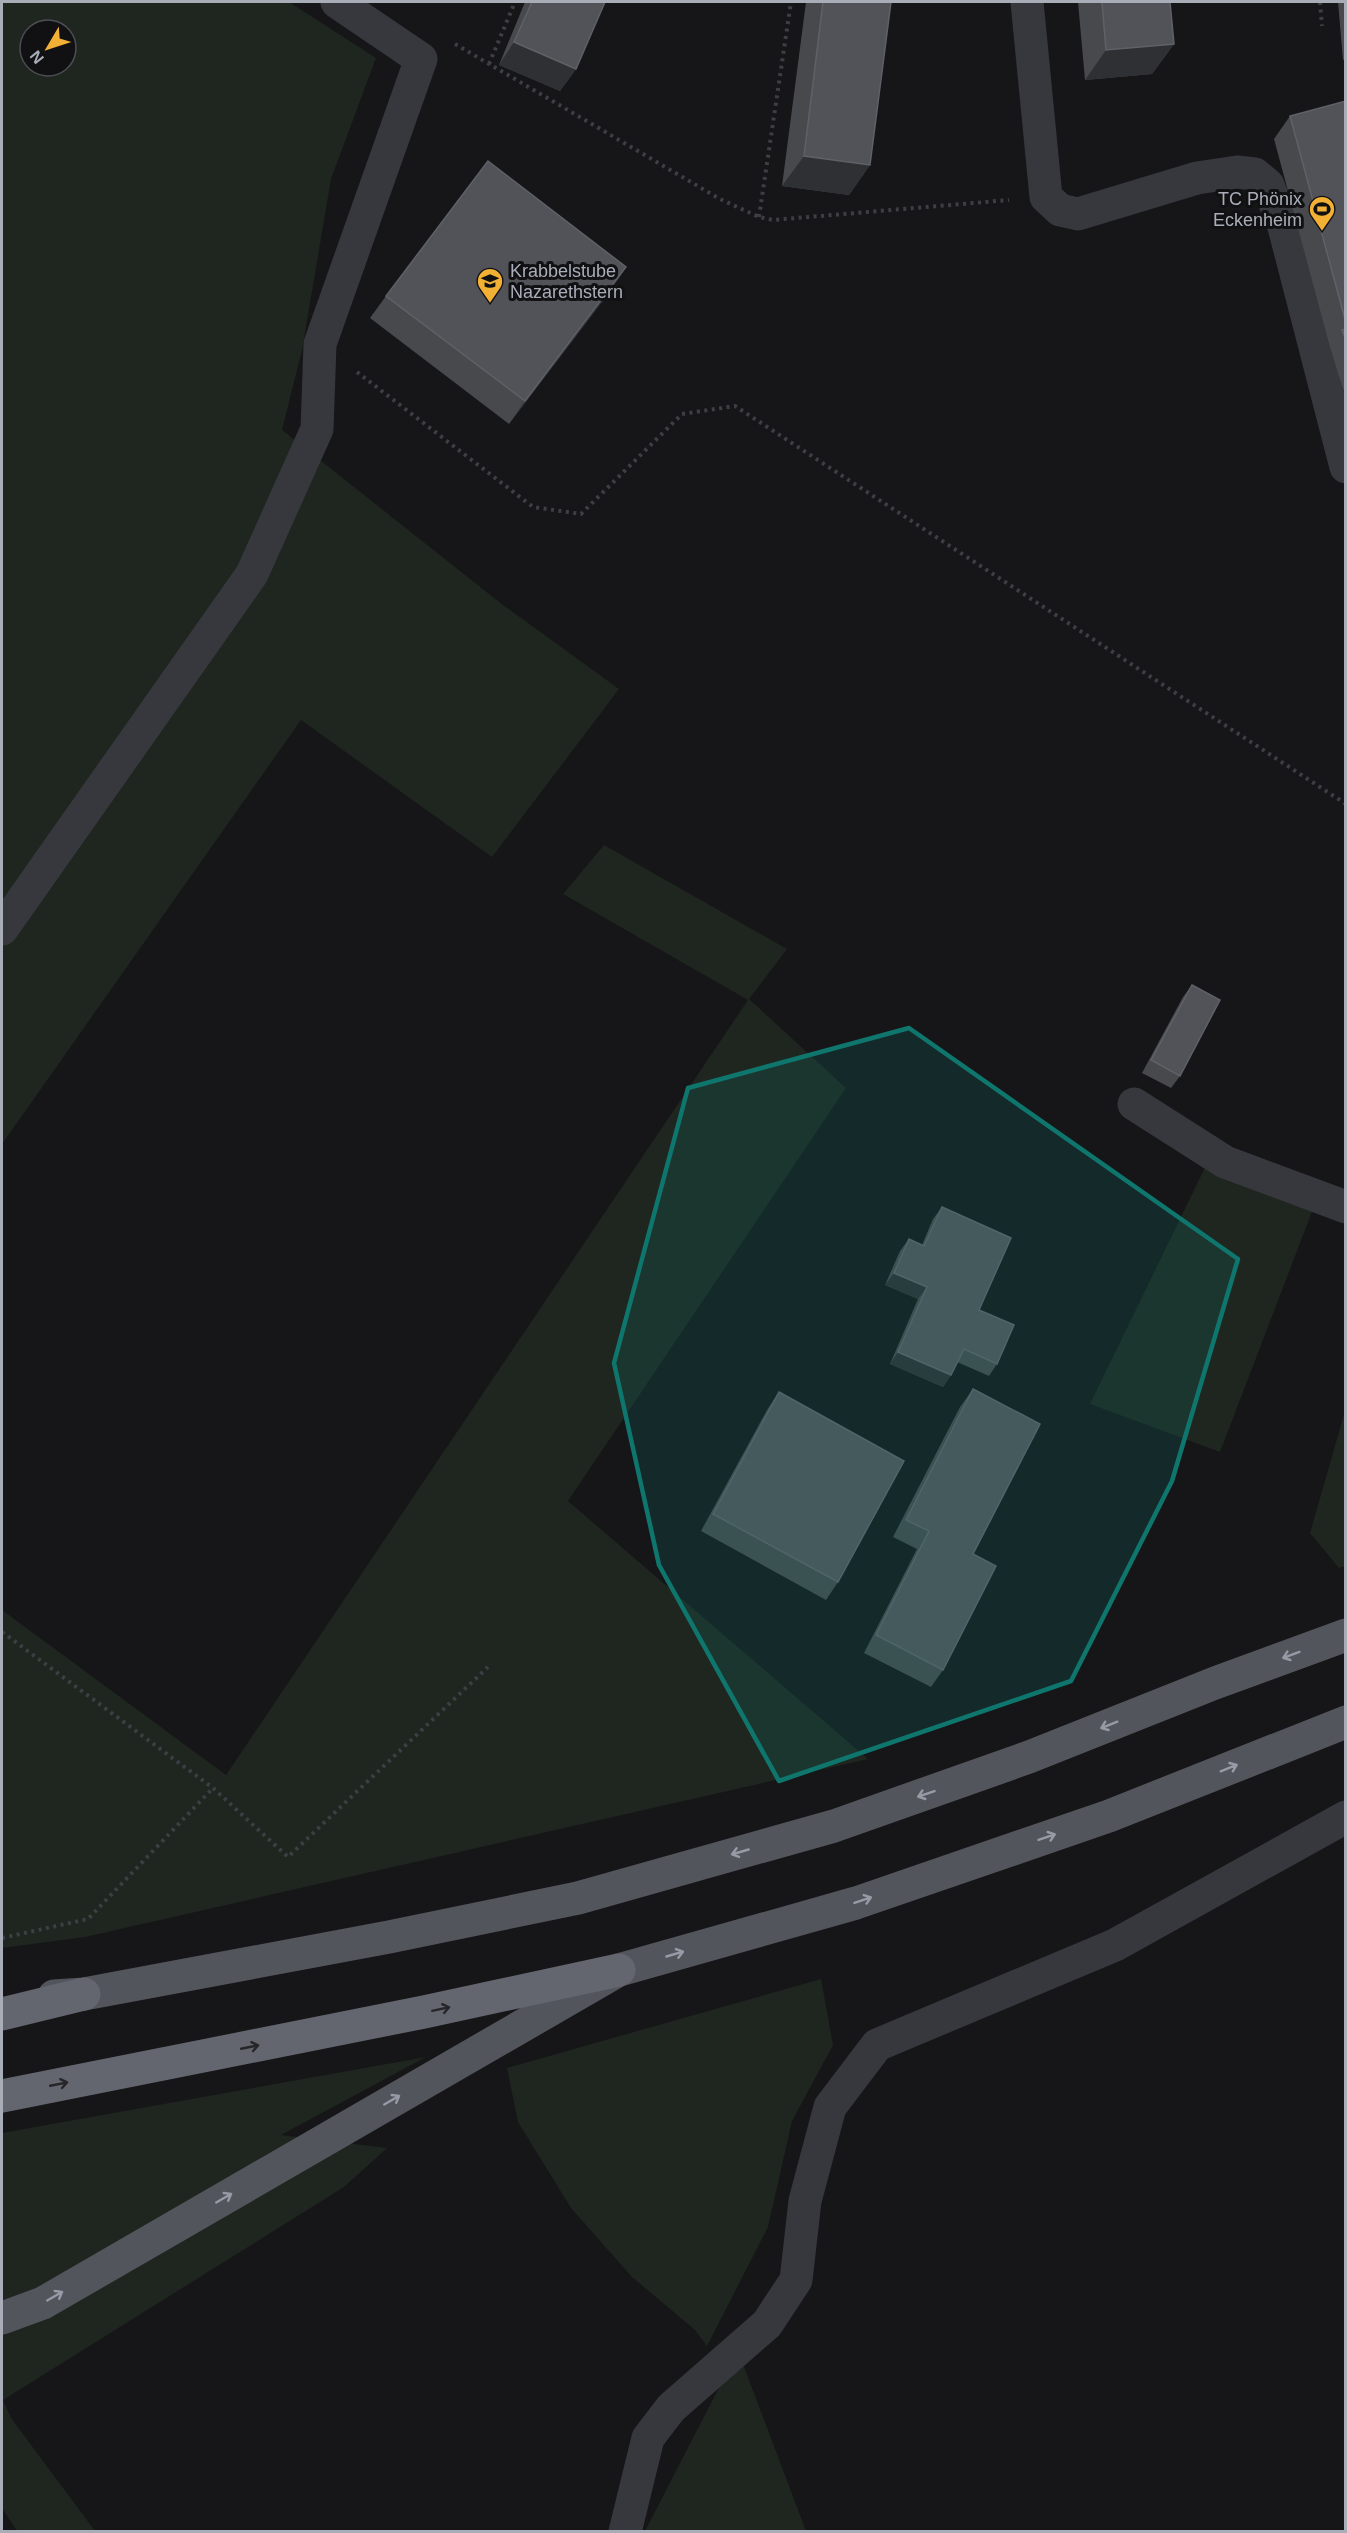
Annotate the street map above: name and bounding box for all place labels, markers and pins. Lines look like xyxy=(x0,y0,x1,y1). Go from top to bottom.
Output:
place label: TC Phönix Eckenheim xyxy=(1213,189,1302,230)
sports icon: TC Phönix Eckenheim xyxy=(1307,194,1337,232)
place label: Krabbelstube Nazarethstern xyxy=(510,261,623,302)
school or university icon: Krabbelstube Nazarethstern xyxy=(475,266,505,304)

